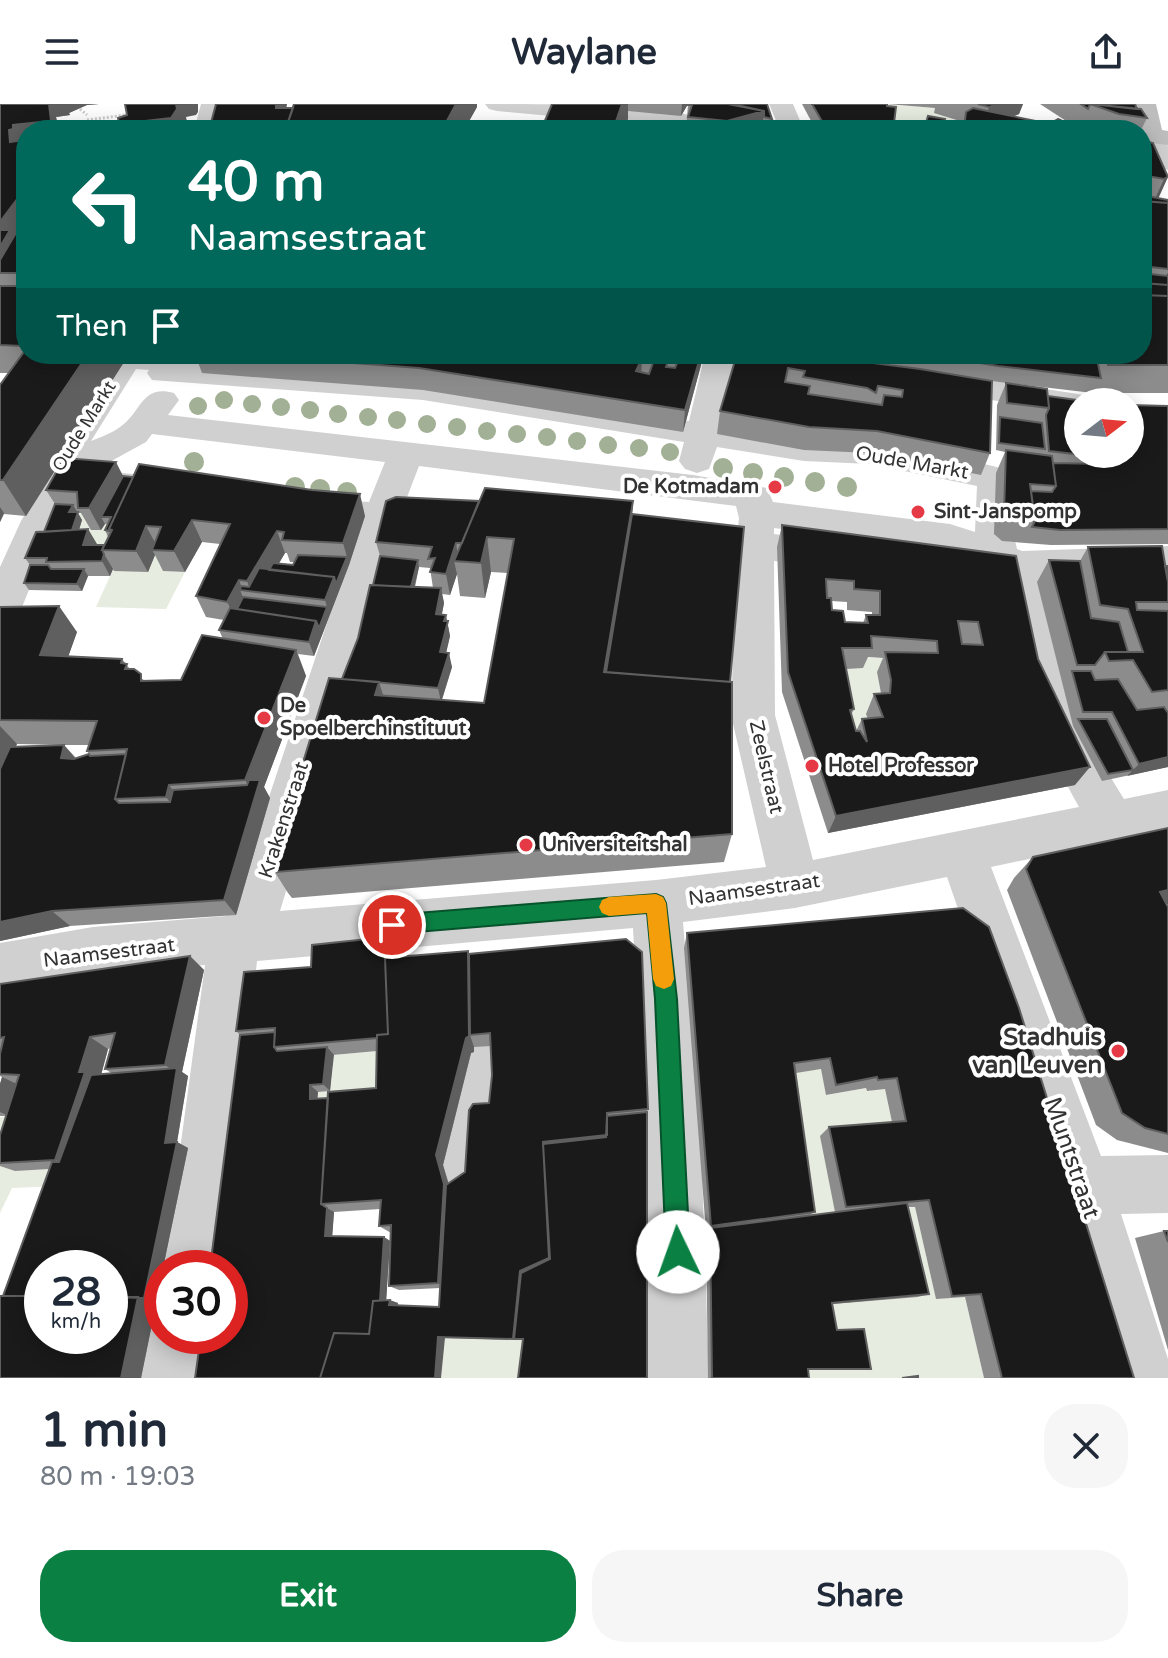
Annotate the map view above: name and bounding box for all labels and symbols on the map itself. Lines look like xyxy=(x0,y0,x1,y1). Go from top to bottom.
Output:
street label: Oude Markt xyxy=(47,377,121,475)
north arrow xyxy=(1064,388,1144,468)
street label: Oude Markt xyxy=(854,441,971,485)
place label: De Kotmadam xyxy=(623,475,759,499)
marker: De Kotmadam xyxy=(766,478,784,496)
place label: Sint-Janspomp xyxy=(934,500,1077,524)
marker: Sint-Janspomp xyxy=(909,503,927,521)
place label: De Spoelberchinstituut xyxy=(280,694,467,741)
marker: De Spoelberchinstituut xyxy=(255,709,273,727)
street label: Zeelstraat xyxy=(744,718,788,816)
place label: Hotel Professor xyxy=(828,754,974,778)
marker: Hotel Professor xyxy=(803,757,821,775)
street label: Krakenstraat xyxy=(254,758,314,881)
place label: Universiteitshal xyxy=(542,833,687,857)
marker: Universiteitshal xyxy=(517,836,535,854)
street label: Naamsestraat xyxy=(687,869,822,911)
pin xyxy=(358,891,426,959)
street label: Naamsestraat xyxy=(42,933,177,973)
place label: Stadhuis van Leuven xyxy=(972,1023,1102,1080)
marker: Stadhuis van Leuven xyxy=(1109,1042,1127,1060)
street label: Muntstraat xyxy=(1038,1093,1106,1223)
position arrow xyxy=(636,1210,720,1294)
speed limit sign: 30 xyxy=(144,1250,248,1354)

